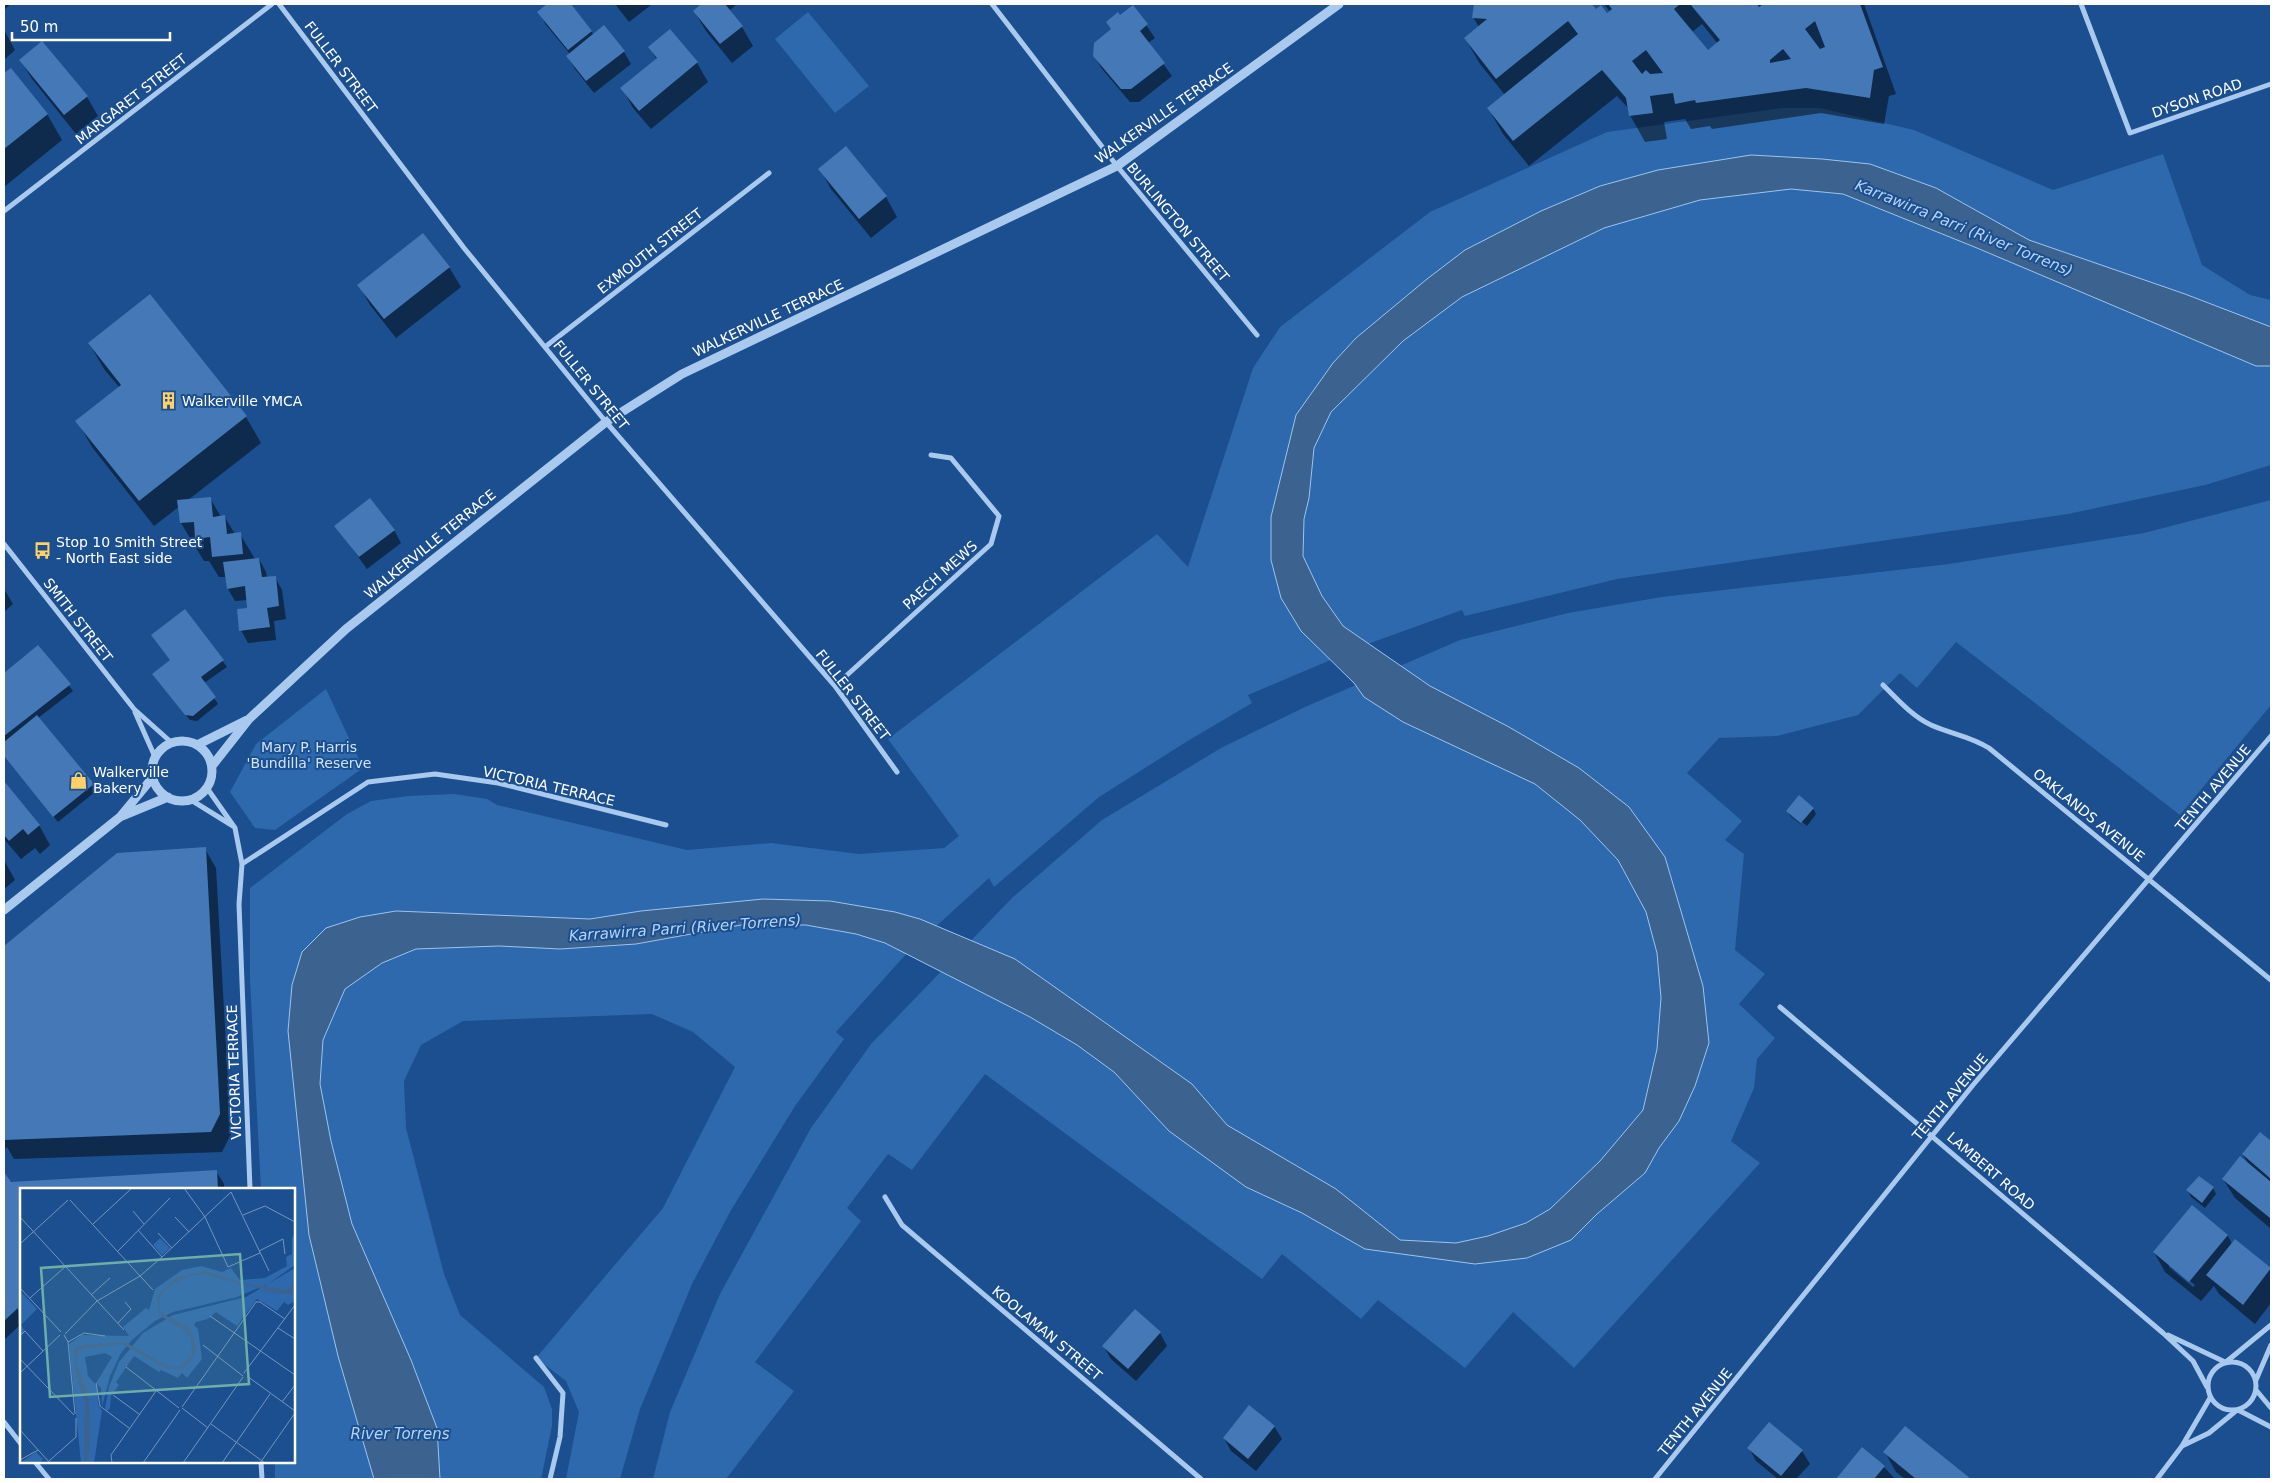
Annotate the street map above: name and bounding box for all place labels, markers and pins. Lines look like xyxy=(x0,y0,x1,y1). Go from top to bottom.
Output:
building icon: Walkerville YMCA xyxy=(158,391,178,411)
place label: Walkerville YMCA xyxy=(182,393,303,409)
place label: Stop 10 Smith Street - North East side xyxy=(56,534,203,566)
bus stop icon: Stop 10 Smith Street - North East side xyxy=(32,540,52,560)
place label: Walkerville Bakery xyxy=(93,764,169,796)
shop icon: Walkerville Bakery xyxy=(69,770,89,790)

